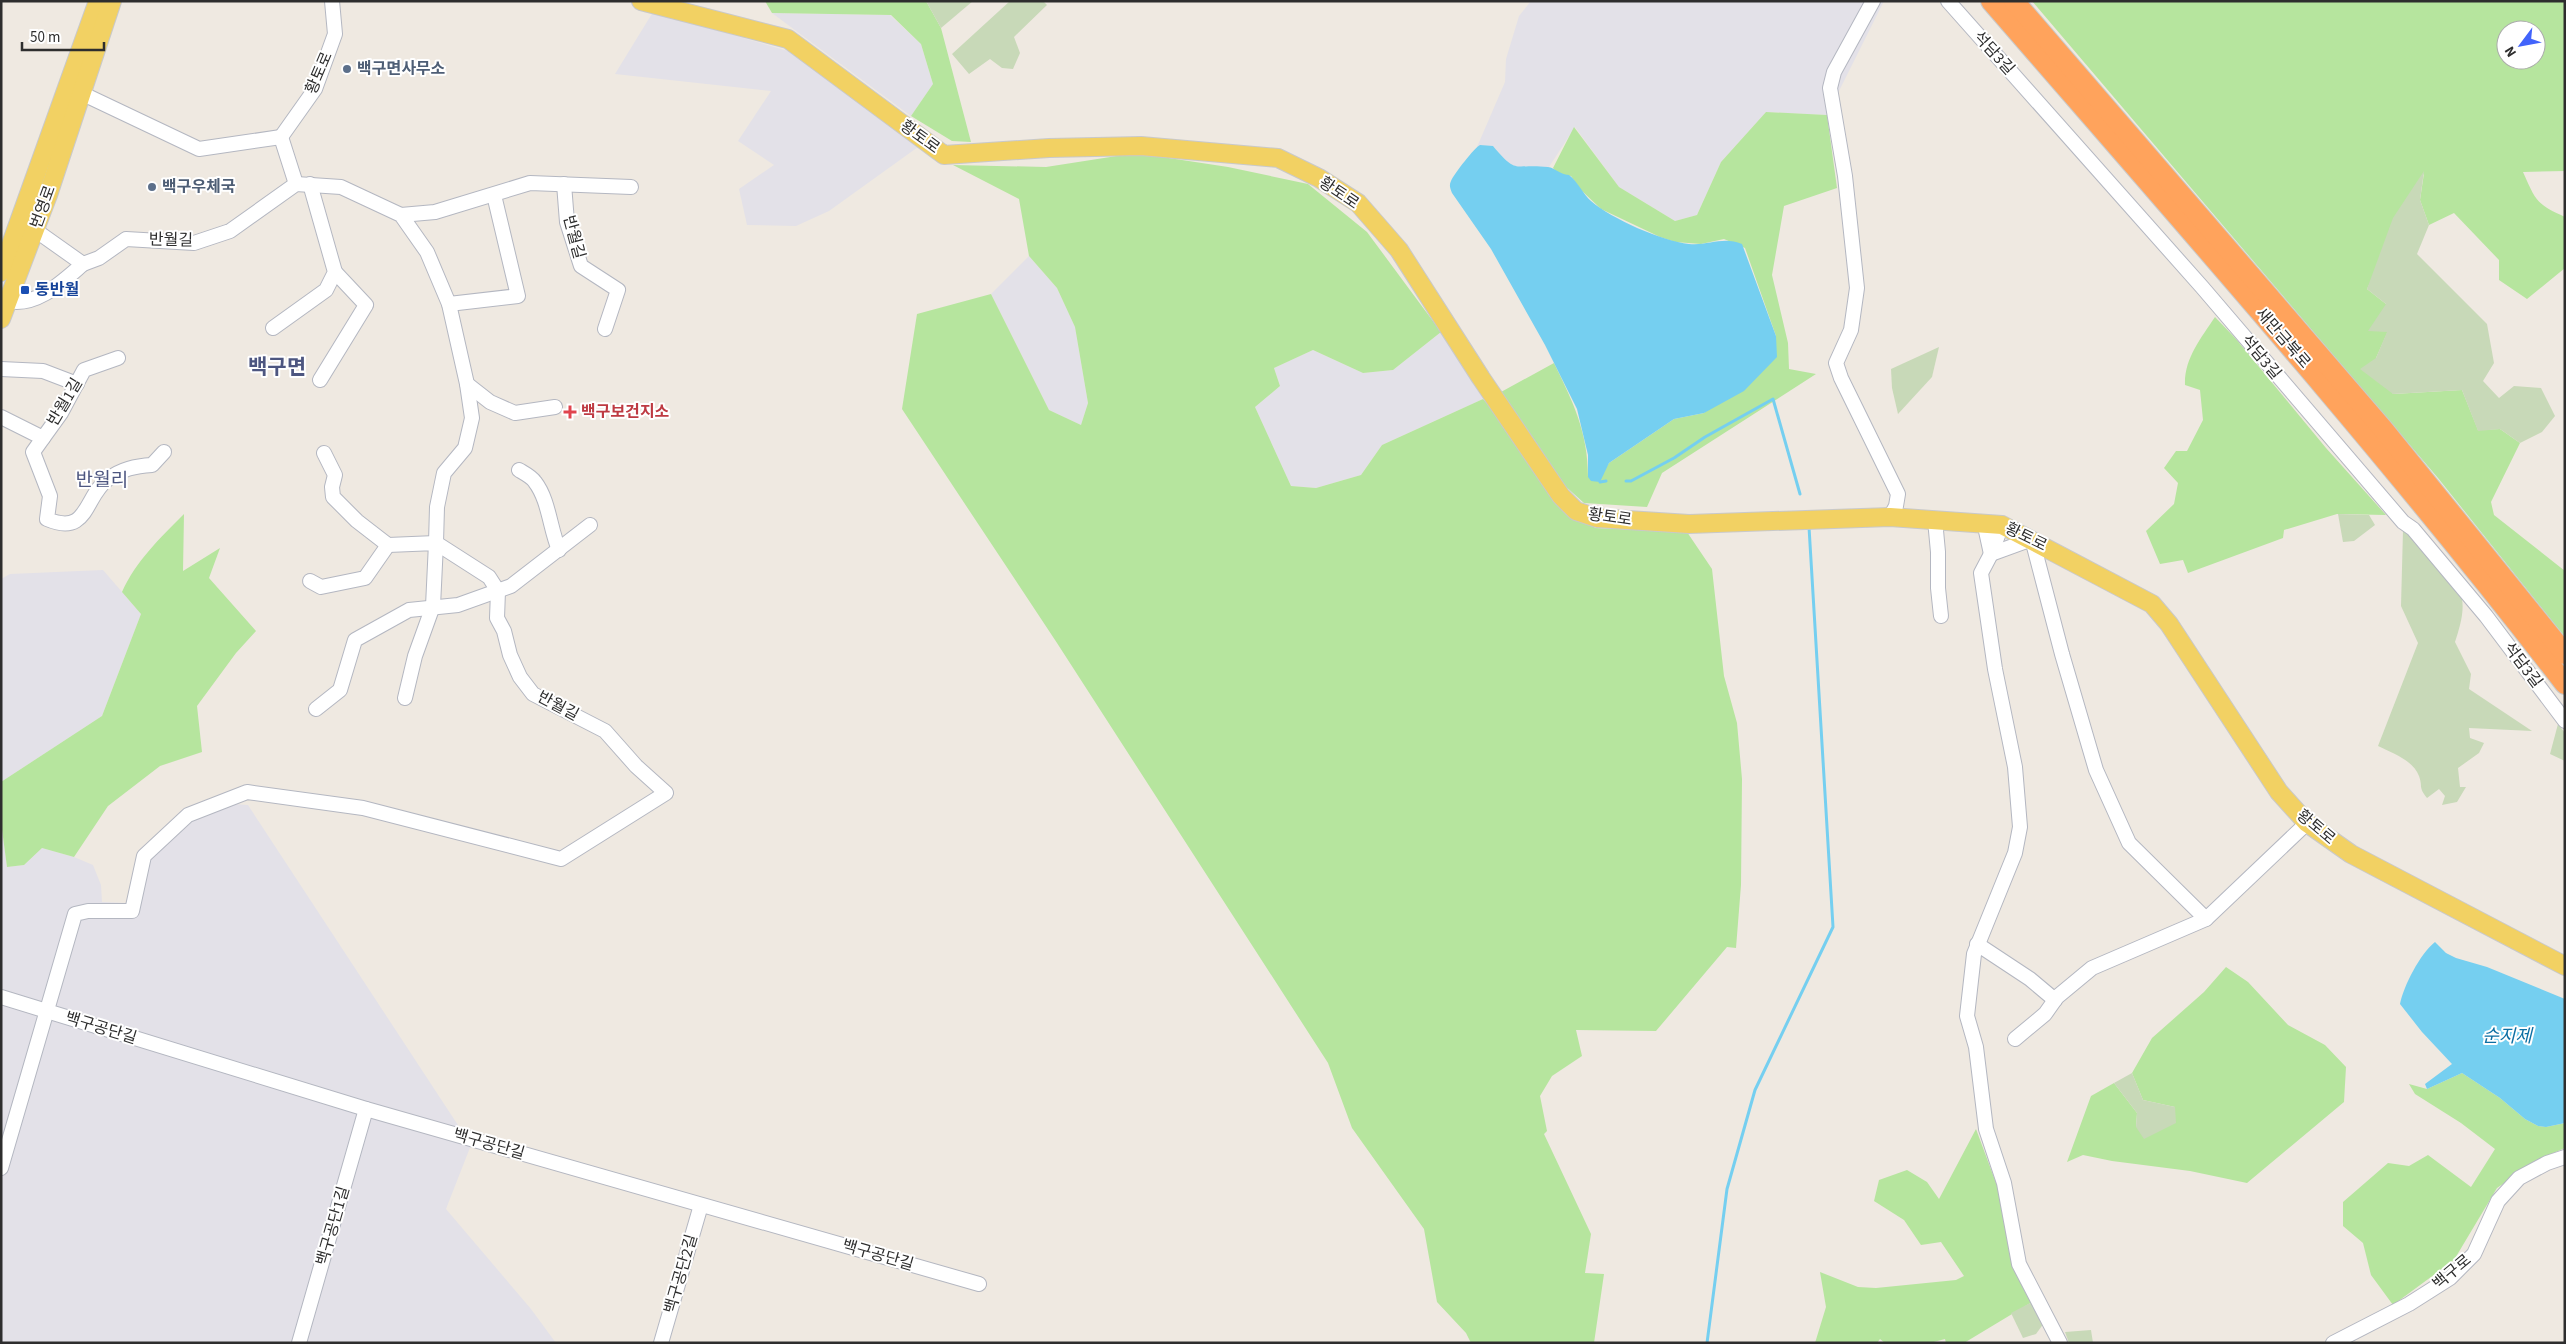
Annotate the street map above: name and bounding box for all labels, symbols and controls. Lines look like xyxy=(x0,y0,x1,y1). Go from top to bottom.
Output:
scale bar xyxy=(22,20,105,52)
north arrow xyxy=(2496,20,2546,70)
street label: 석담3길 xyxy=(1968,26,2020,80)
text: 50 m xyxy=(30,27,60,48)
text: N xyxy=(2500,42,2522,61)
street label: 황토로 xyxy=(300,48,338,98)
place label: 백구면사무소 xyxy=(357,58,446,80)
marker: 백구면사무소 xyxy=(341,63,353,75)
street label: 황토로 xyxy=(896,115,945,159)
street label: 황토로 xyxy=(1315,172,1364,215)
place label: 백구우체국 xyxy=(162,176,236,198)
marker: 백구우체국 xyxy=(146,181,158,193)
street label: 번영로 xyxy=(25,182,61,232)
street label: 반월길 xyxy=(558,213,590,261)
street label: 반월길 xyxy=(149,229,193,251)
place label: 동반월 xyxy=(35,279,79,301)
marker: 동반월 xyxy=(19,284,31,296)
street label: 새만금북로 xyxy=(2251,303,2316,373)
street label: 석담3길 xyxy=(2236,330,2286,384)
district label: 백구면 xyxy=(248,352,306,382)
street label: 반월1길 xyxy=(42,374,88,430)
place label: 백구보건지소 xyxy=(581,401,670,423)
marker: 백구보건지소 xyxy=(563,405,577,419)
district label: 반월리 xyxy=(76,467,128,494)
street label: 황토로 xyxy=(1587,503,1634,531)
street label: 황토로 xyxy=(2001,517,2051,557)
street label: 석담3길 xyxy=(2499,638,2547,692)
street label: 반월길 xyxy=(533,686,583,726)
street label: 황토로 xyxy=(2292,804,2340,850)
street label: 백구공단길 xyxy=(63,1007,139,1049)
water label: 순지제 xyxy=(2482,1024,2534,1049)
street label: 백구공단길 xyxy=(451,1123,527,1165)
street label: 백구공단1길 xyxy=(311,1184,355,1268)
street label: 백구공단2길 xyxy=(659,1232,703,1316)
street label: 백구공단길 xyxy=(840,1234,916,1276)
street label: 백구로 xyxy=(2428,1249,2476,1295)

